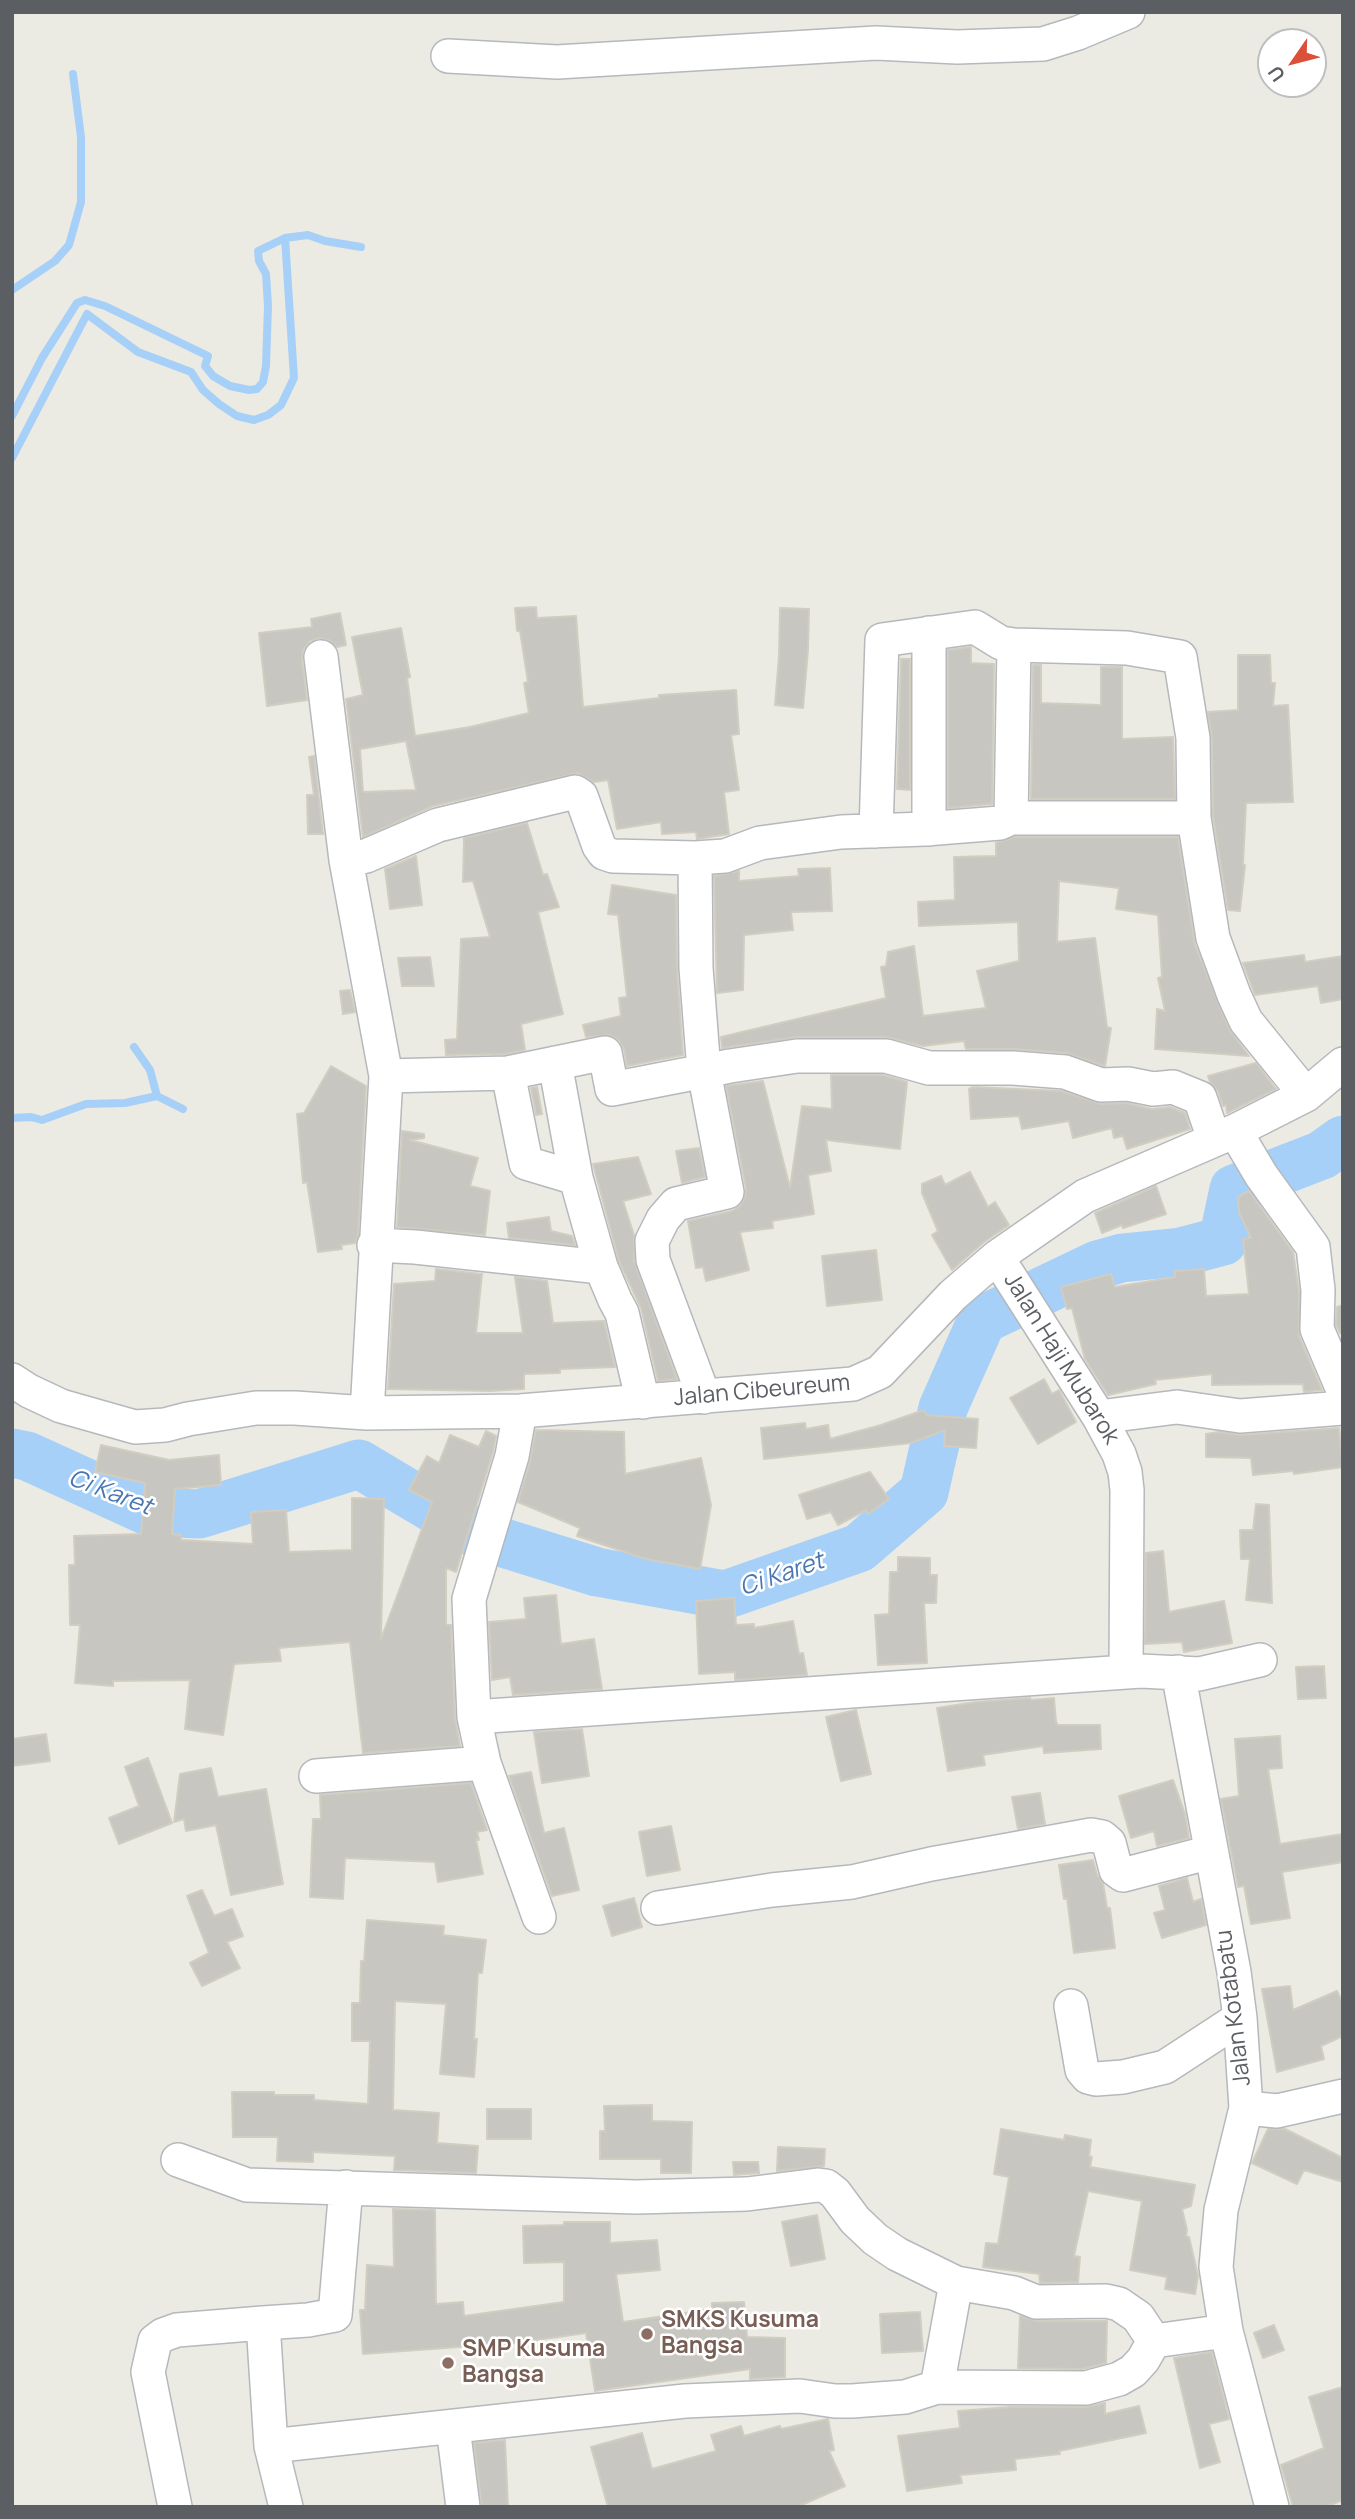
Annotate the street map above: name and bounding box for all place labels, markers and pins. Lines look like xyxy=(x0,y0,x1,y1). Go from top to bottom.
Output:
place label: SMKS Kusuma Bangsa xyxy=(661,2307,819,2361)
marker: SMKS Kusuma Bangsa xyxy=(639,2326,655,2342)
place label: SMP Kusuma Bangsa xyxy=(462,2336,605,2390)
marker: SMP Kusuma Bangsa xyxy=(440,2355,456,2371)

